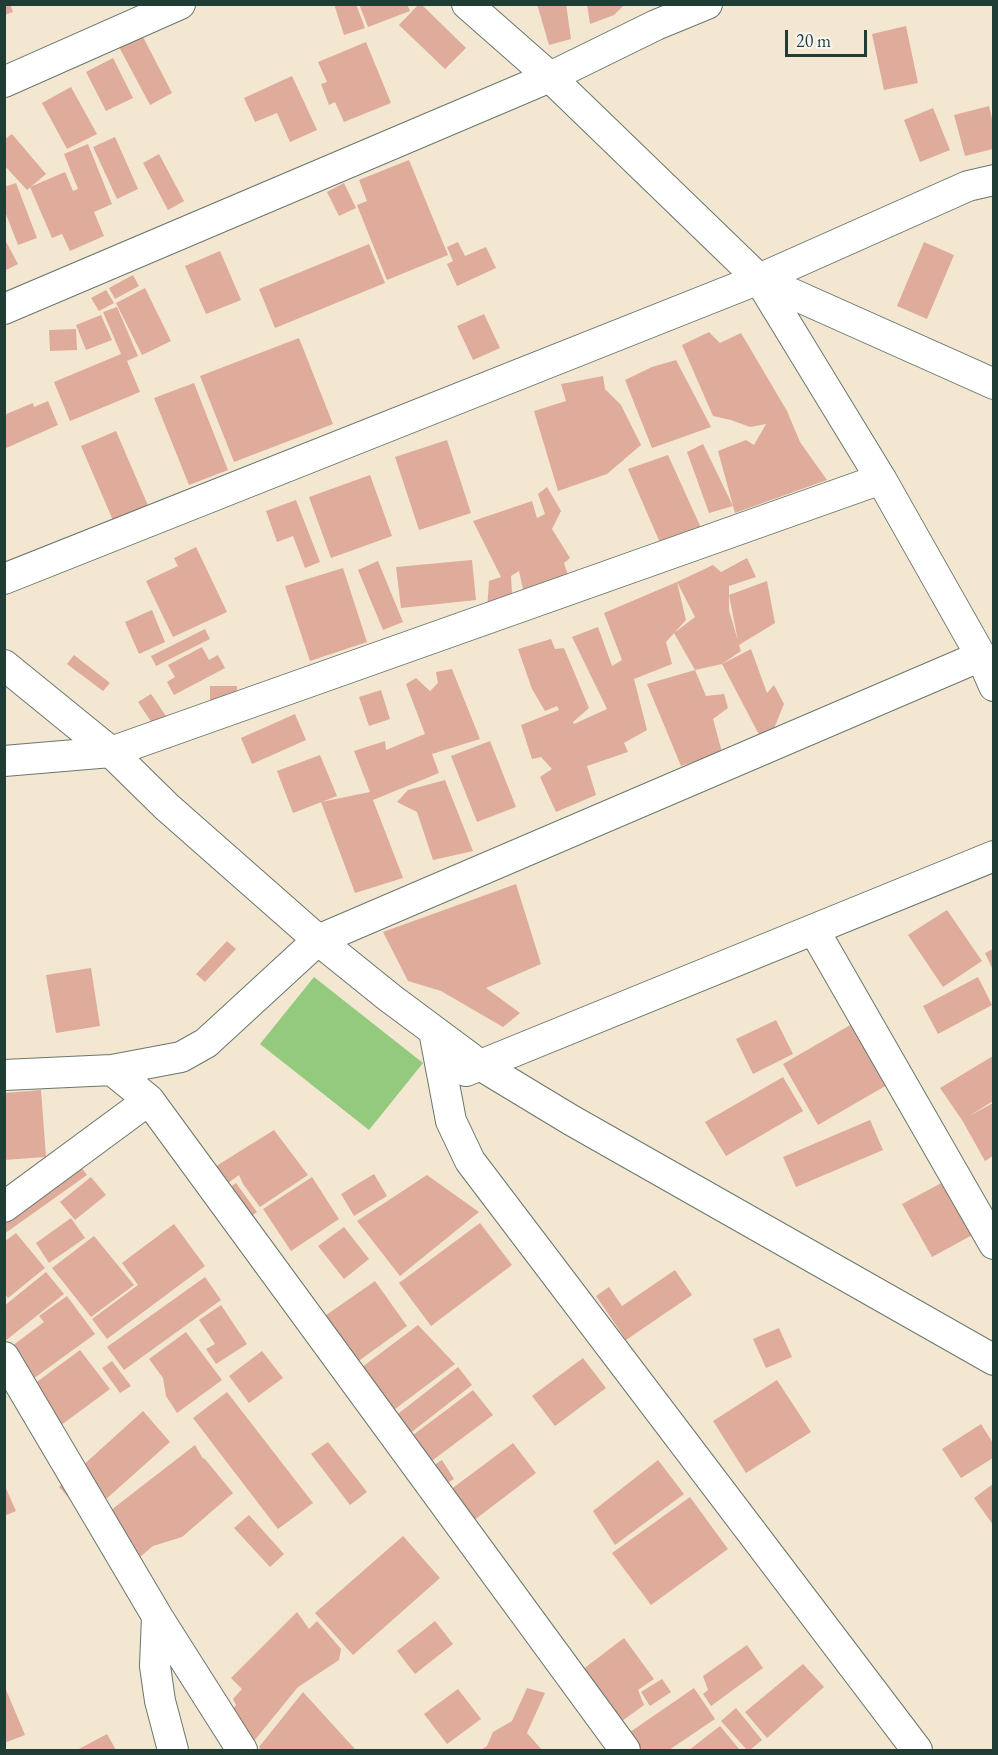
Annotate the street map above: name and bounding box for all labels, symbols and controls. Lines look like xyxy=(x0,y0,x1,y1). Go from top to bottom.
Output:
scale bar xyxy=(788,18,870,56)
text: 20 m xyxy=(796,29,831,52)

